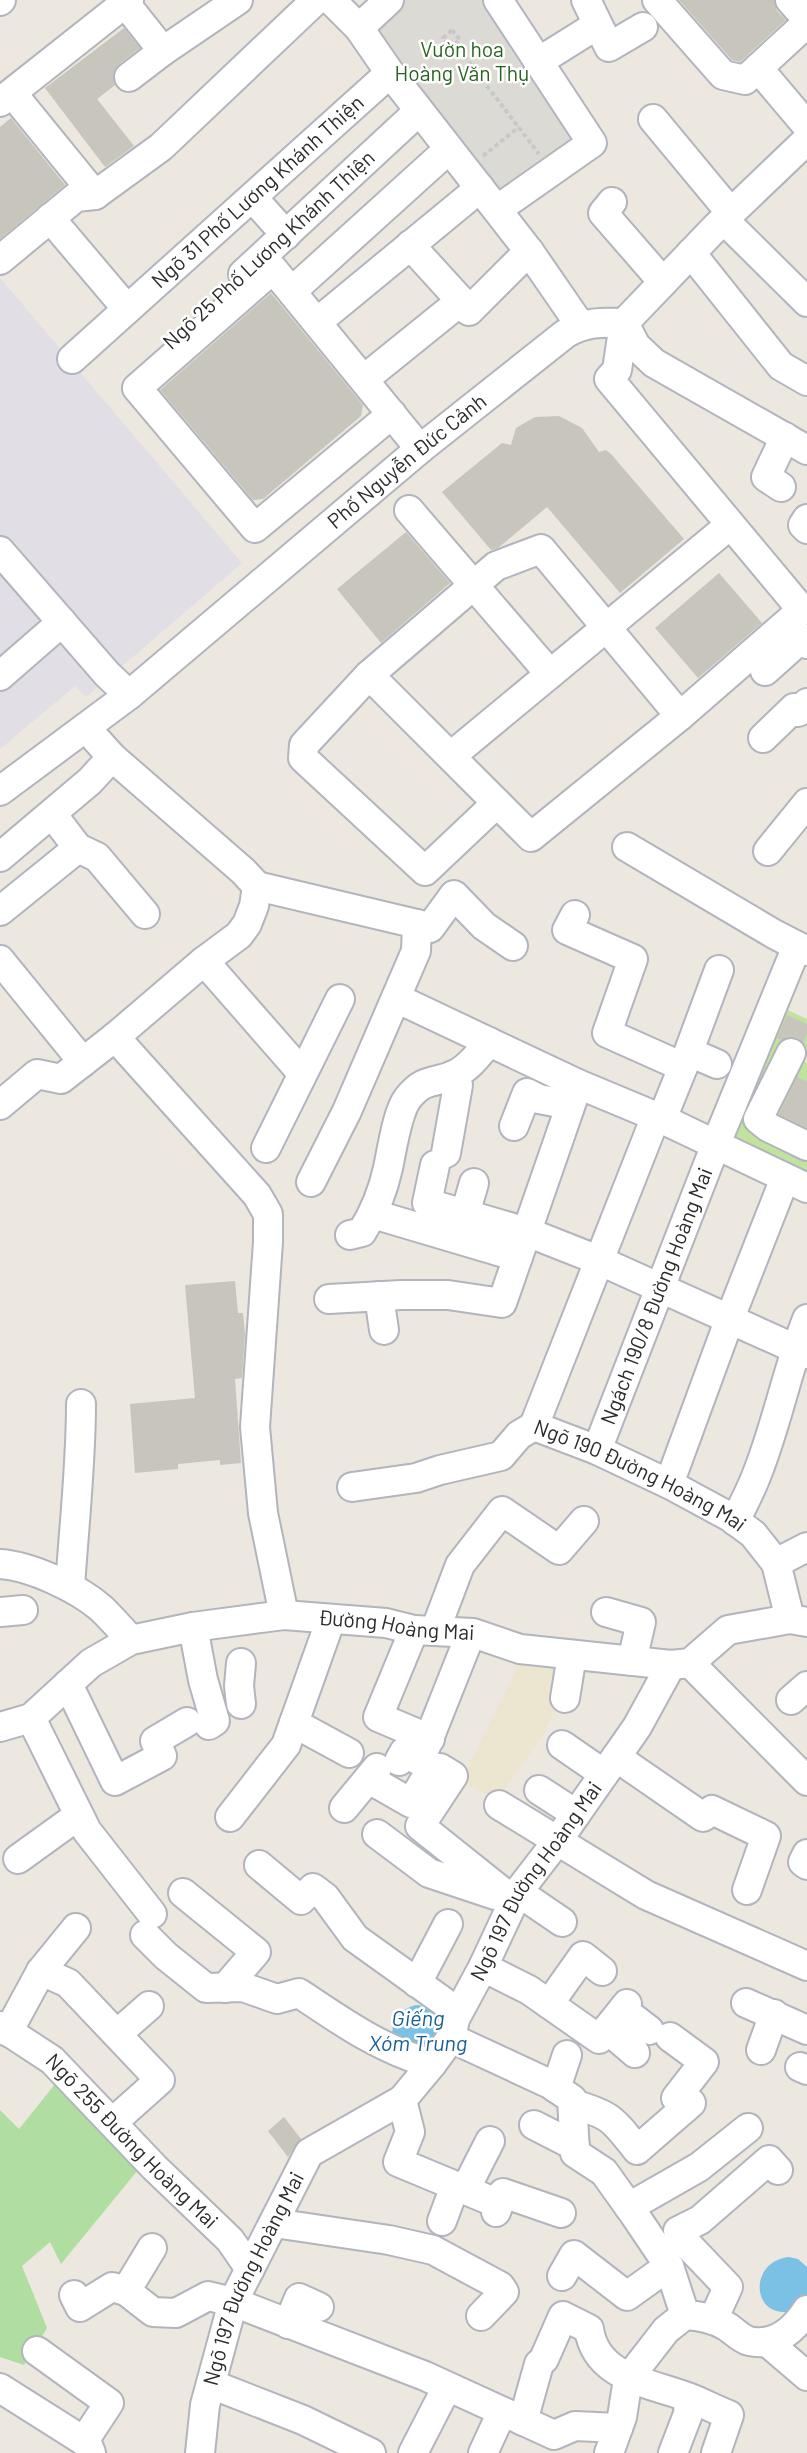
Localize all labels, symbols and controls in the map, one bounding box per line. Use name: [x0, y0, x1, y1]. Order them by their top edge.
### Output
park label: Vườn hoa Hoàng Văn Thụ: [395, 36, 529, 85]
street label: Ngõ 31 Phố Lương Khánh Thiện: [146, 89, 368, 292]
street label: Ngõ 25 Phố Lương Khánh Thiện: [157, 144, 379, 354]
street label: Phố Nguyễn Đức Cảnh: [322, 387, 491, 533]
street label: Ngách 190/8 Đường Hoàng Mai: [594, 1164, 717, 1428]
street label: Ngõ 190 Đường Hoàng Mai: [531, 1413, 752, 1536]
street label: Đường Hoàng Mai: [317, 1604, 475, 1644]
street label: Ngõ 197 Đường Hoàng Mai: [464, 1776, 606, 1985]
water label: Giếng Xóm Trung: [369, 2004, 467, 2055]
street label: Ngõ 255 Đường Hoàng Mai: [41, 2048, 224, 2233]
street label: Ngõ 197 Đường Hoàng Mai: [197, 2167, 308, 2388]

